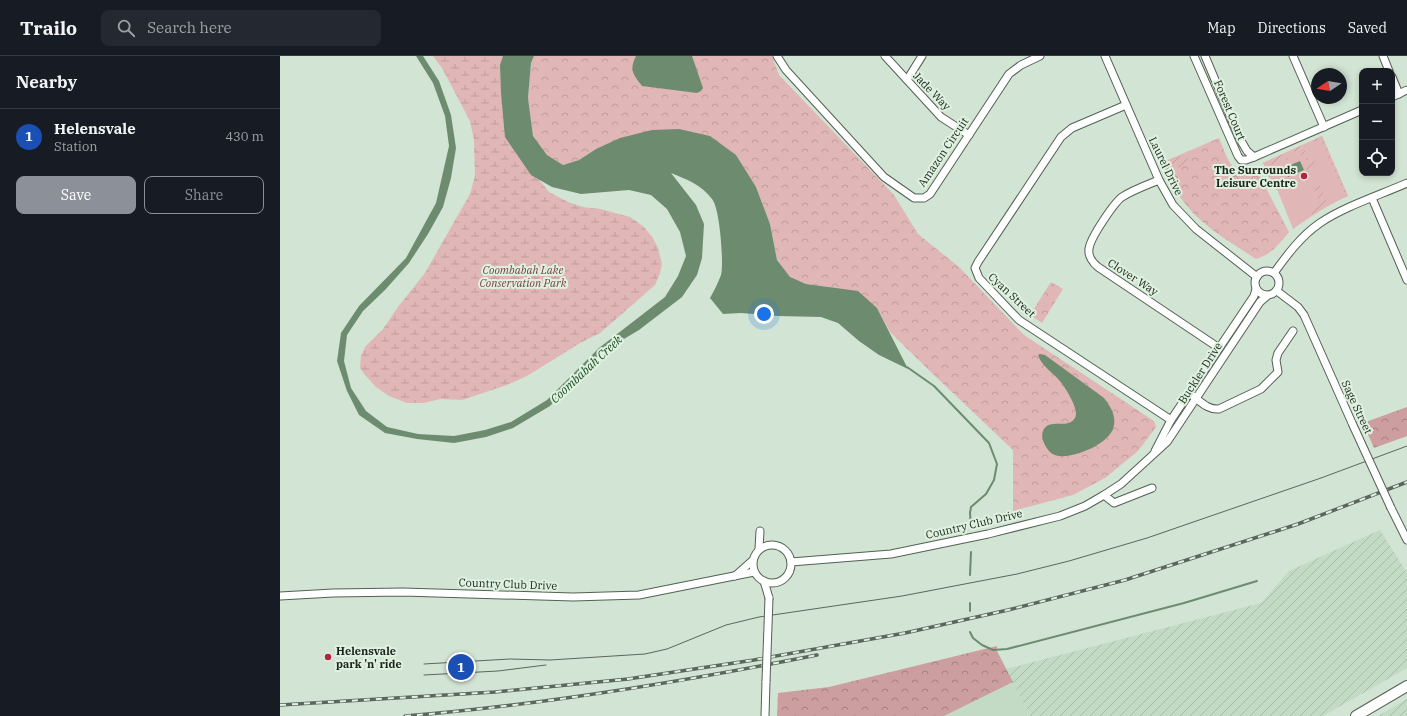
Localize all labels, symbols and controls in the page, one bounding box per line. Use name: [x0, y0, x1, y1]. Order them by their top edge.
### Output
search box: [101, 10, 381, 46]
text: Trailo: [20, 16, 77, 40]
icon: search: [115, 17, 137, 39]
text: Search here: [147, 18, 232, 37]
text: Map: [1207, 19, 1236, 37]
text: Directions: [1258, 19, 1326, 37]
text: Saved: [1348, 19, 1387, 37]
north arrow: [1311, 68, 1347, 104]
map controls: [1359, 68, 1395, 176]
button: +: [1359, 68, 1395, 104]
street label: Jade Way: [910, 69, 954, 113]
text: Nearby: [16, 71, 77, 93]
street label: Forest Court: [1211, 78, 1249, 142]
button: −: [1359, 104, 1395, 140]
street label: Amazon Circuit: [915, 115, 971, 189]
text: Helensvale: [54, 119, 136, 138]
text: 1: [25, 128, 33, 145]
text: 430 m: [225, 128, 264, 145]
street label: Laurel Drive: [1146, 134, 1186, 198]
text: Station: [54, 138, 98, 155]
button: locate: [1359, 140, 1395, 176]
place label: The Surrounds Leisure Centre: [1214, 163, 1296, 190]
marker: The Surrounds Leisure Centre: [1299, 171, 1309, 181]
button: Save: [16, 176, 136, 214]
button: Share: [144, 176, 264, 214]
street label: Clover Way: [1105, 256, 1161, 299]
park label: Coombabah Lake Conservation Park: [479, 263, 567, 290]
street label: Cyan Street: [986, 270, 1039, 320]
your location: [754, 304, 774, 324]
water label: Coombabah Creek: [547, 331, 626, 406]
street label: Buckler Drive: [1175, 340, 1225, 406]
street label: Sage Street: [1338, 378, 1376, 436]
street label: Country Club Drive: [924, 506, 1024, 542]
street label: Country Club Drive: [458, 575, 558, 593]
place label: Helensvale park 'n' ride: [336, 644, 402, 671]
marker: Helensvale park 'n' ride: [323, 652, 333, 662]
pin: 1: [448, 652, 474, 682]

